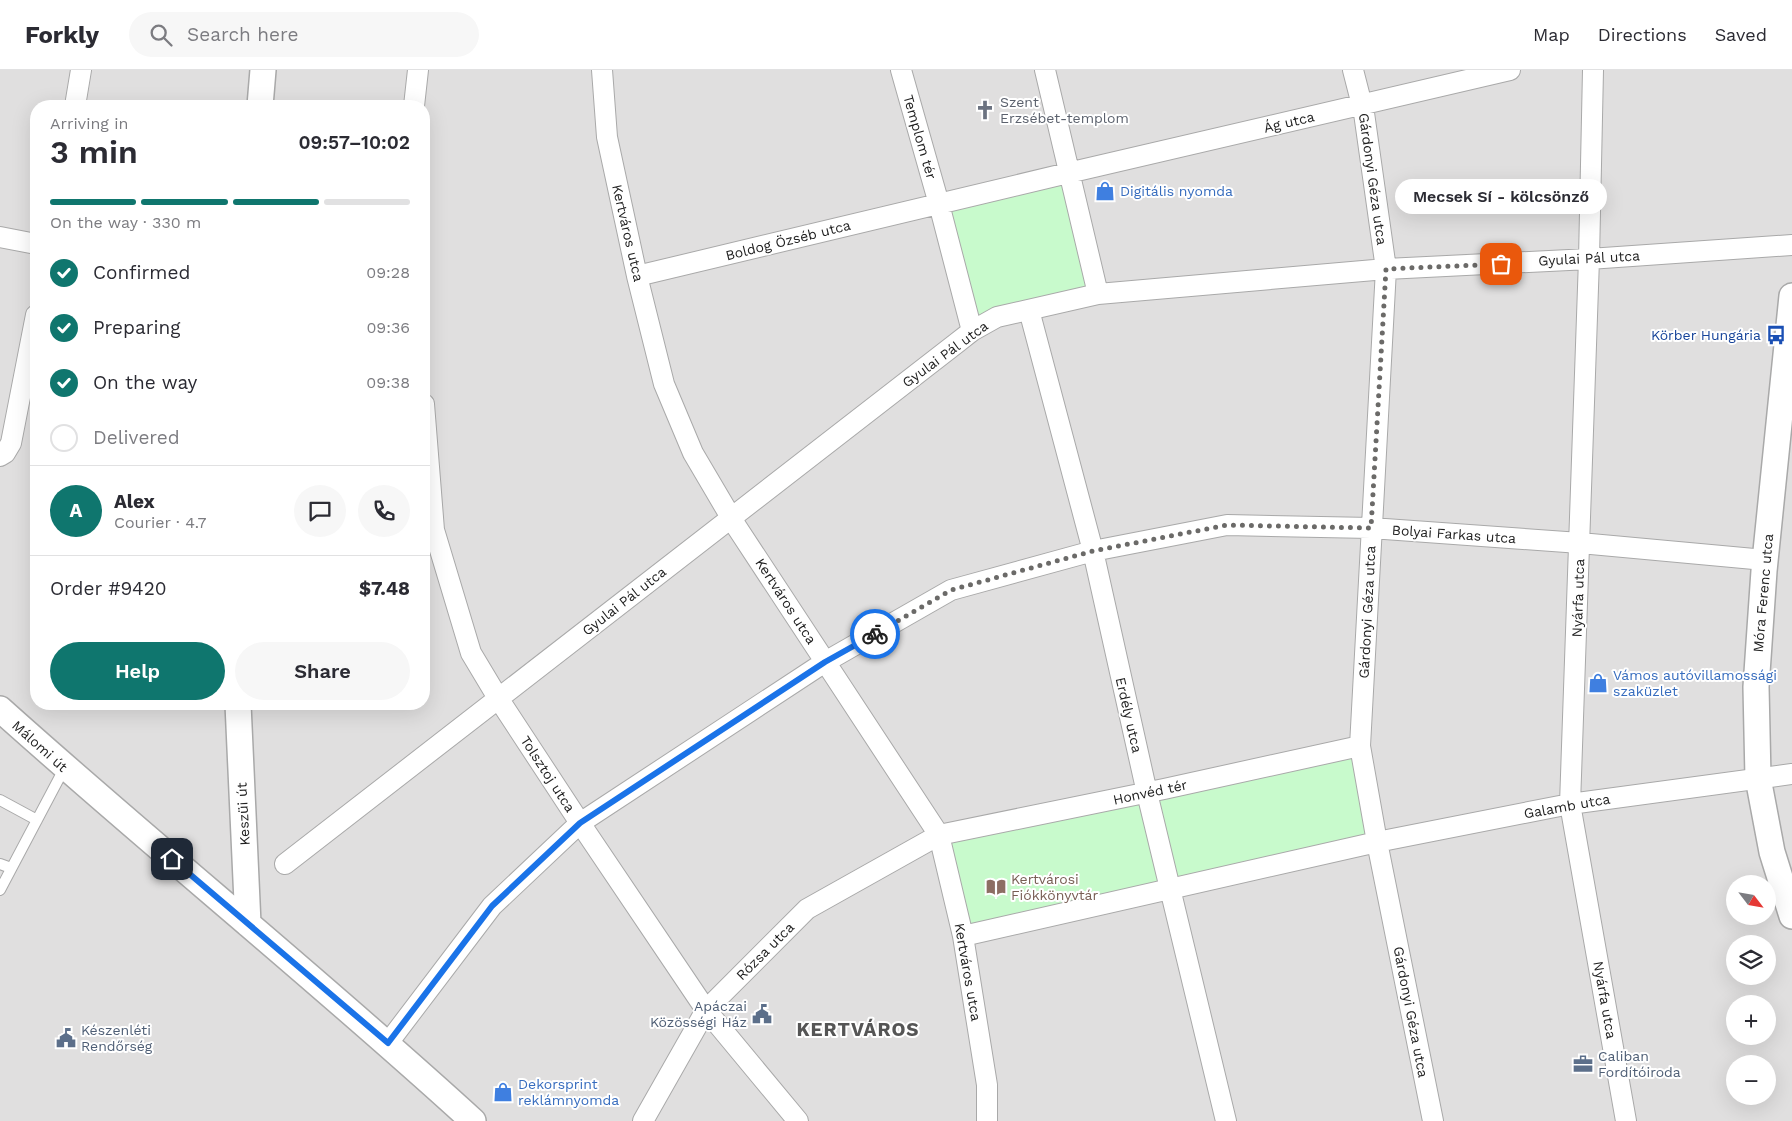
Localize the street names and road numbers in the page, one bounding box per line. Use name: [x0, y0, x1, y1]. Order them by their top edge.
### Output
street label: Templom tér: [900, 93, 940, 181]
street label: Ág utca: [1262, 108, 1316, 136]
street label: Gárdonyi Géza utca: [1356, 112, 1390, 246]
street label: Kertváros utca: [609, 183, 647, 283]
street label: Boldog Özséb utca: [724, 217, 852, 263]
street label: Gyulai Pál utca: [1538, 247, 1640, 269]
street label: Gyulai Pál utca: [899, 318, 991, 390]
street label: Bolyai Farkas utca: [1391, 522, 1517, 546]
street label: Móra Ferenc utca: [1750, 533, 1776, 653]
street label: Gárdonyi Géza utca: [1356, 545, 1378, 679]
street label: Kertváros utca: [752, 555, 820, 647]
street label: Nyárfa utca: [1569, 558, 1587, 638]
street label: Gyulai Pál utca: [579, 563, 669, 639]
street label: Erdély utca: [1113, 676, 1145, 754]
street label: Málomi út: [9, 717, 71, 775]
street label: Tolsztoj utca: [517, 733, 579, 815]
street label: Honvéd tér: [1111, 776, 1189, 808]
street label: Keszüi út: [233, 782, 253, 846]
street label: Galamb utca: [1523, 791, 1612, 821]
street label: Rózsa utca: [733, 919, 797, 983]
street label: Kertváros utca: [952, 922, 985, 1022]
street label: Gárdonyi Géza utca: [1390, 945, 1432, 1079]
street label: Nyárfa utca: [1590, 960, 1620, 1040]

